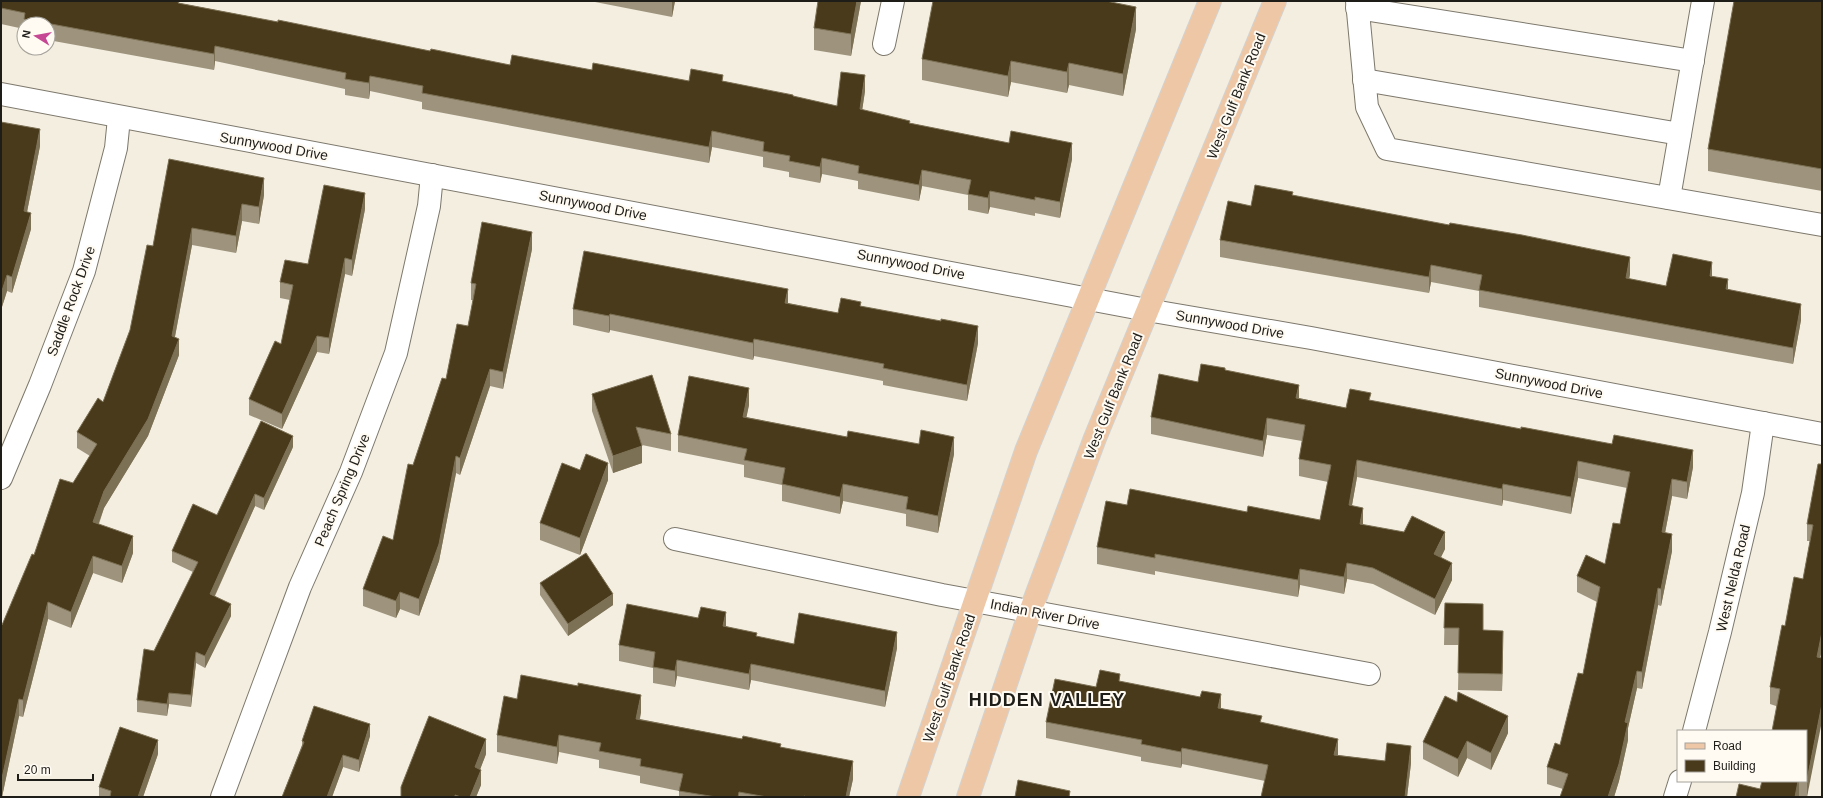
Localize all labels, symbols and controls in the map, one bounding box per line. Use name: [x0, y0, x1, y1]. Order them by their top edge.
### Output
north arrow: [16, 16, 56, 56]
text: N: [20, 29, 33, 39]
street label: West Gulf Bank Road: [1203, 31, 1269, 161]
street label: Sunnywood Drive: [219, 129, 330, 163]
street label: Sunnywood Drive: [538, 187, 649, 223]
street label: Saddle Rock Drive: [44, 244, 98, 358]
street label: Sunnywood Drive: [856, 246, 967, 282]
street label: Sunnywood Drive: [1175, 307, 1286, 341]
street label: West Gulf Bank Road: [1080, 331, 1146, 461]
street label: Sunnywood Drive: [1494, 365, 1605, 401]
street label: Peach Spring Drive: [311, 431, 373, 549]
street label: West Nelda Road: [1713, 523, 1753, 633]
street label: Indian River Drive: [989, 596, 1101, 633]
street label: West Gulf Bank Road: [920, 612, 978, 744]
district label: HIDDEN VALLEY: [969, 690, 1125, 710]
legend: [1677, 730, 1807, 782]
text: Road: [1713, 739, 1742, 753]
scale bar: [18, 756, 93, 782]
text: Building: [1713, 759, 1756, 773]
text: 20 m: [24, 763, 51, 777]

